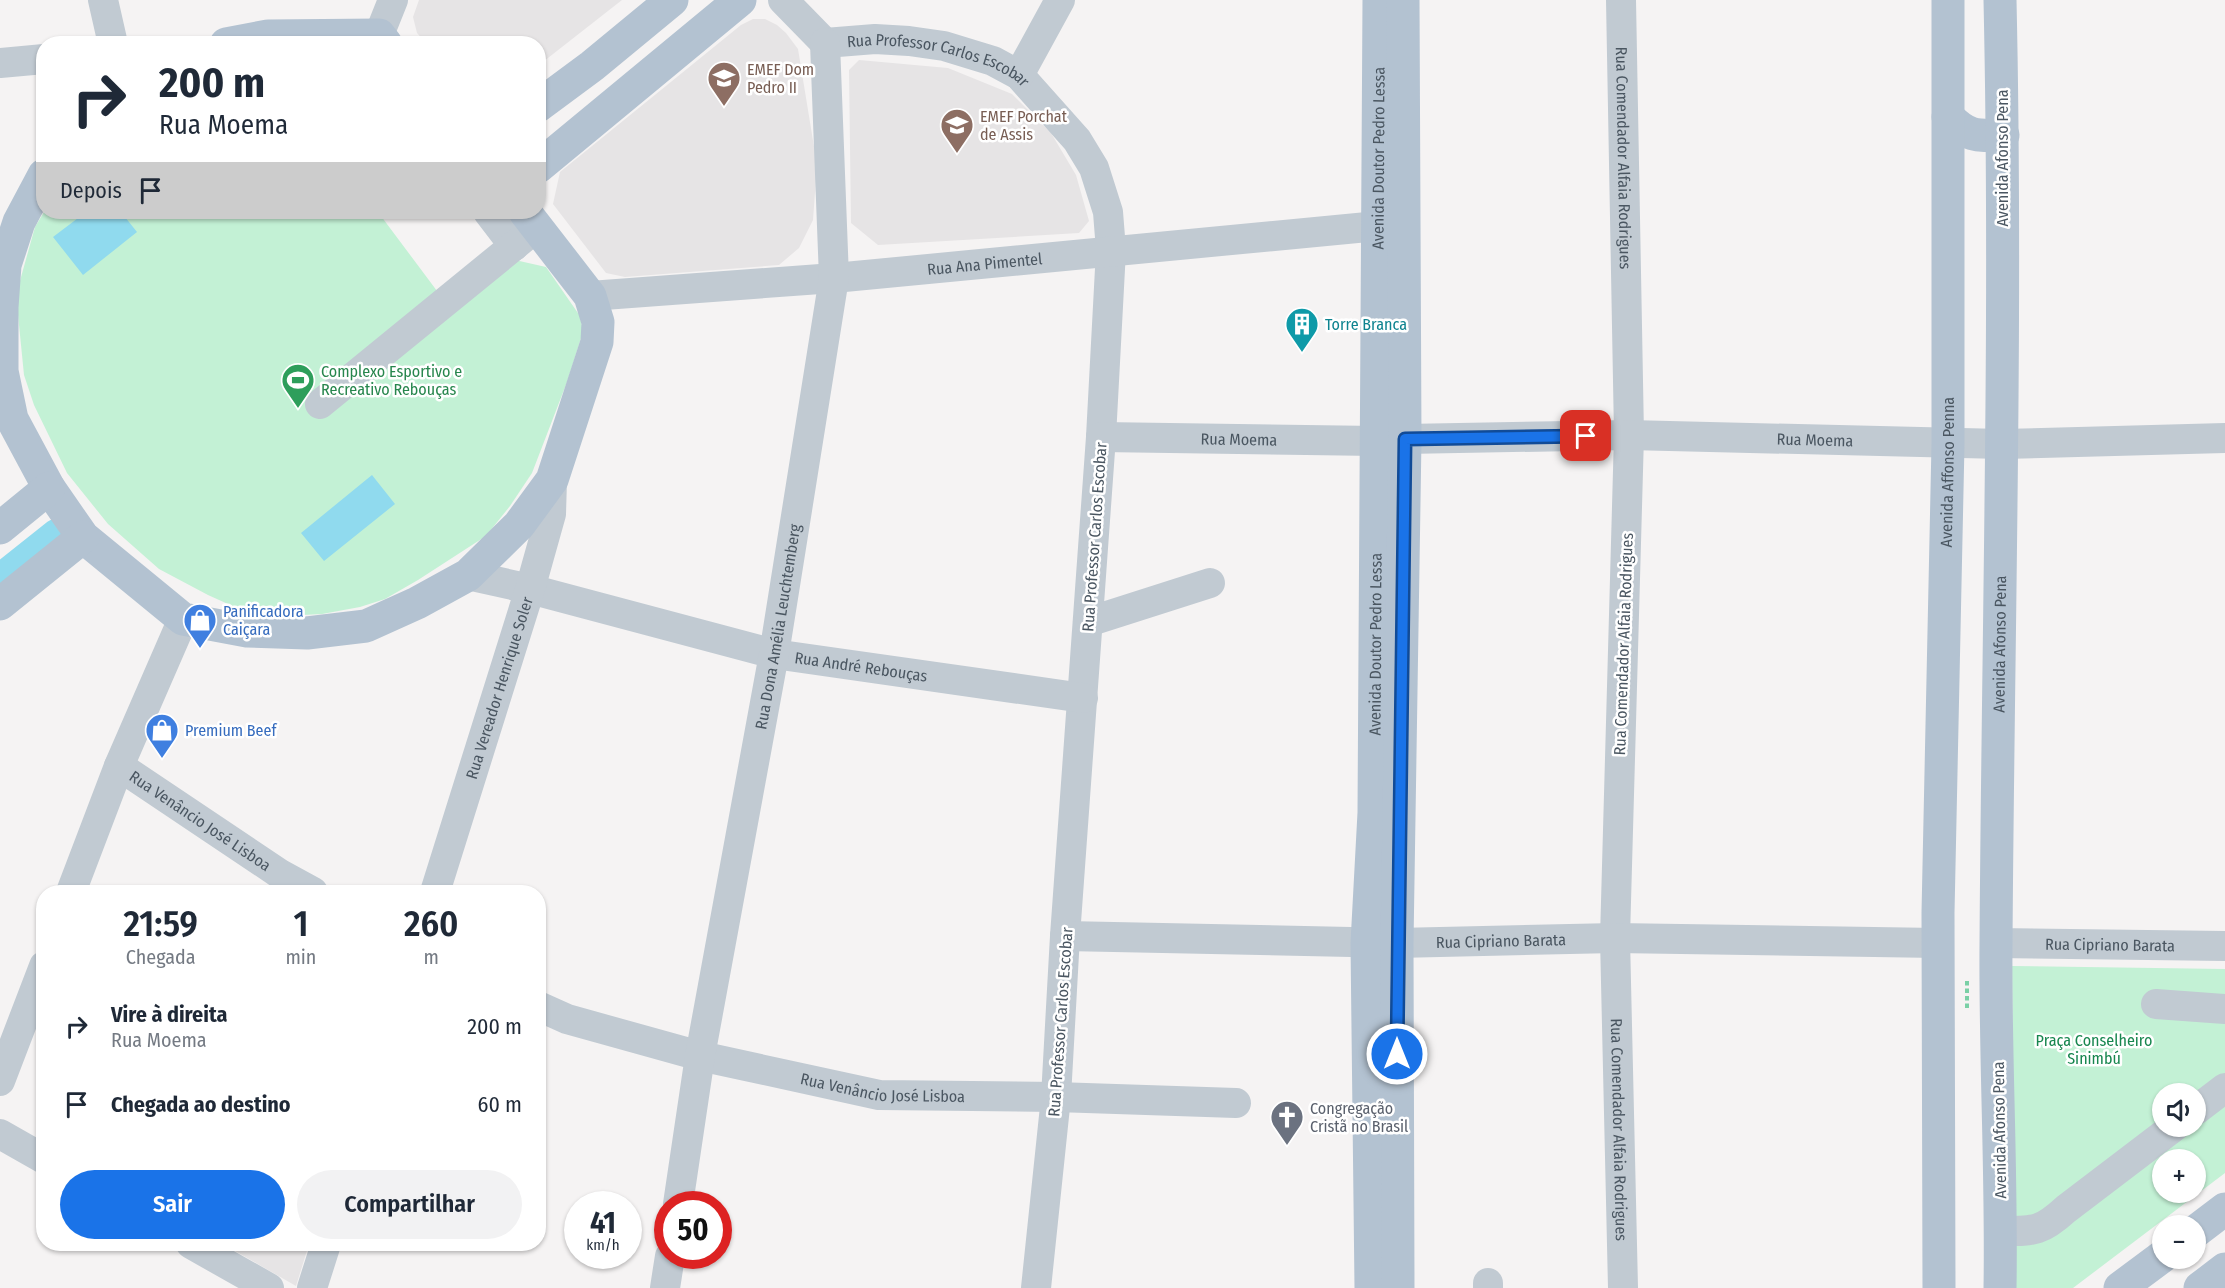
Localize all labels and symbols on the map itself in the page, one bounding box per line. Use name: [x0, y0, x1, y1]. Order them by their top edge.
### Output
street label: Rua Professor Carlos Escobar: [846, 30, 1034, 91]
street label: Rua Comendador Alfaia Rodrigues: [1612, 46, 1635, 270]
school or university icon: EMEF Dom Pedro II: [706, 60, 742, 107]
place label: EMEF Dom Pedro II: [747, 60, 814, 97]
street label: Avenida Doutor Pedro Lessa: [1368, 67, 1389, 250]
street label: Avenida Afonso Pena: [1993, 89, 2012, 227]
school or university icon: EMEF Porchat de Assis: [939, 107, 975, 154]
place label: EMEF Porchat de Assis: [980, 107, 1068, 144]
street label: Rua Ana Pimentel: [926, 249, 1043, 279]
building icon: Torre Branca: [1284, 306, 1320, 353]
place label: Torre Branca: [1325, 315, 1407, 334]
sports icon: Complexo Esportivo e Recreativo Rebouças: [280, 362, 316, 409]
place label: Complexo Esportivo e Recreativo Rebouças: [321, 362, 462, 399]
street label: Avenida Affonso Penna: [1937, 397, 1958, 548]
pin: [1560, 410, 1611, 461]
street label: Rua Moema: [1201, 429, 1278, 450]
street label: Rua Moema: [1776, 430, 1854, 450]
street label: Rua Professor Carlos Escobar: [1078, 441, 1111, 632]
street label: Rua Dona Amélia Leuchtemberg: [751, 522, 805, 731]
street label: Rua Comendador Alfaia Rodrigues: [1610, 532, 1637, 756]
street label: Avenida Doutor Pedro Lessa: [1365, 553, 1386, 736]
street label: Avenida Afonso Pena: [1989, 575, 2010, 713]
street label: Rua Vereador Henrique Soler: [462, 594, 537, 781]
shop icon: Panificadora Caiçara: [182, 602, 218, 649]
place label: Panificadora Caiçara: [223, 602, 304, 639]
street label: Rua André Rebouças: [793, 648, 929, 686]
shop icon: Premium Beef: [144, 712, 180, 759]
place label: Premium Beef: [185, 721, 277, 740]
street label: Rua Venâncio José Lisboa: [126, 767, 275, 875]
street label: Rua Professor Carlos Escobar: [1044, 926, 1077, 1117]
street label: Rua Cipriano Barata: [1436, 930, 1566, 952]
street label: Rua Cipriano Barata: [2045, 935, 2175, 955]
street label: Rua Comendador Alfaia Rodrigues: [1607, 1018, 1631, 1241]
position arrow: [1365, 1022, 1429, 1086]
park label: Praça Conselheiro Sinimbú: [2036, 1031, 2152, 1068]
street label: Avenida Afonso Pena: [1989, 1061, 2010, 1199]
street label: Rua Venâncio José Lisboa: [799, 1069, 965, 1106]
church icon: Congregação Cristã no Brasil: [1269, 1099, 1305, 1146]
place label: Congregação Cristã no Brasil: [1310, 1099, 1408, 1136]
speed limit sign: 50: [654, 1191, 732, 1269]

